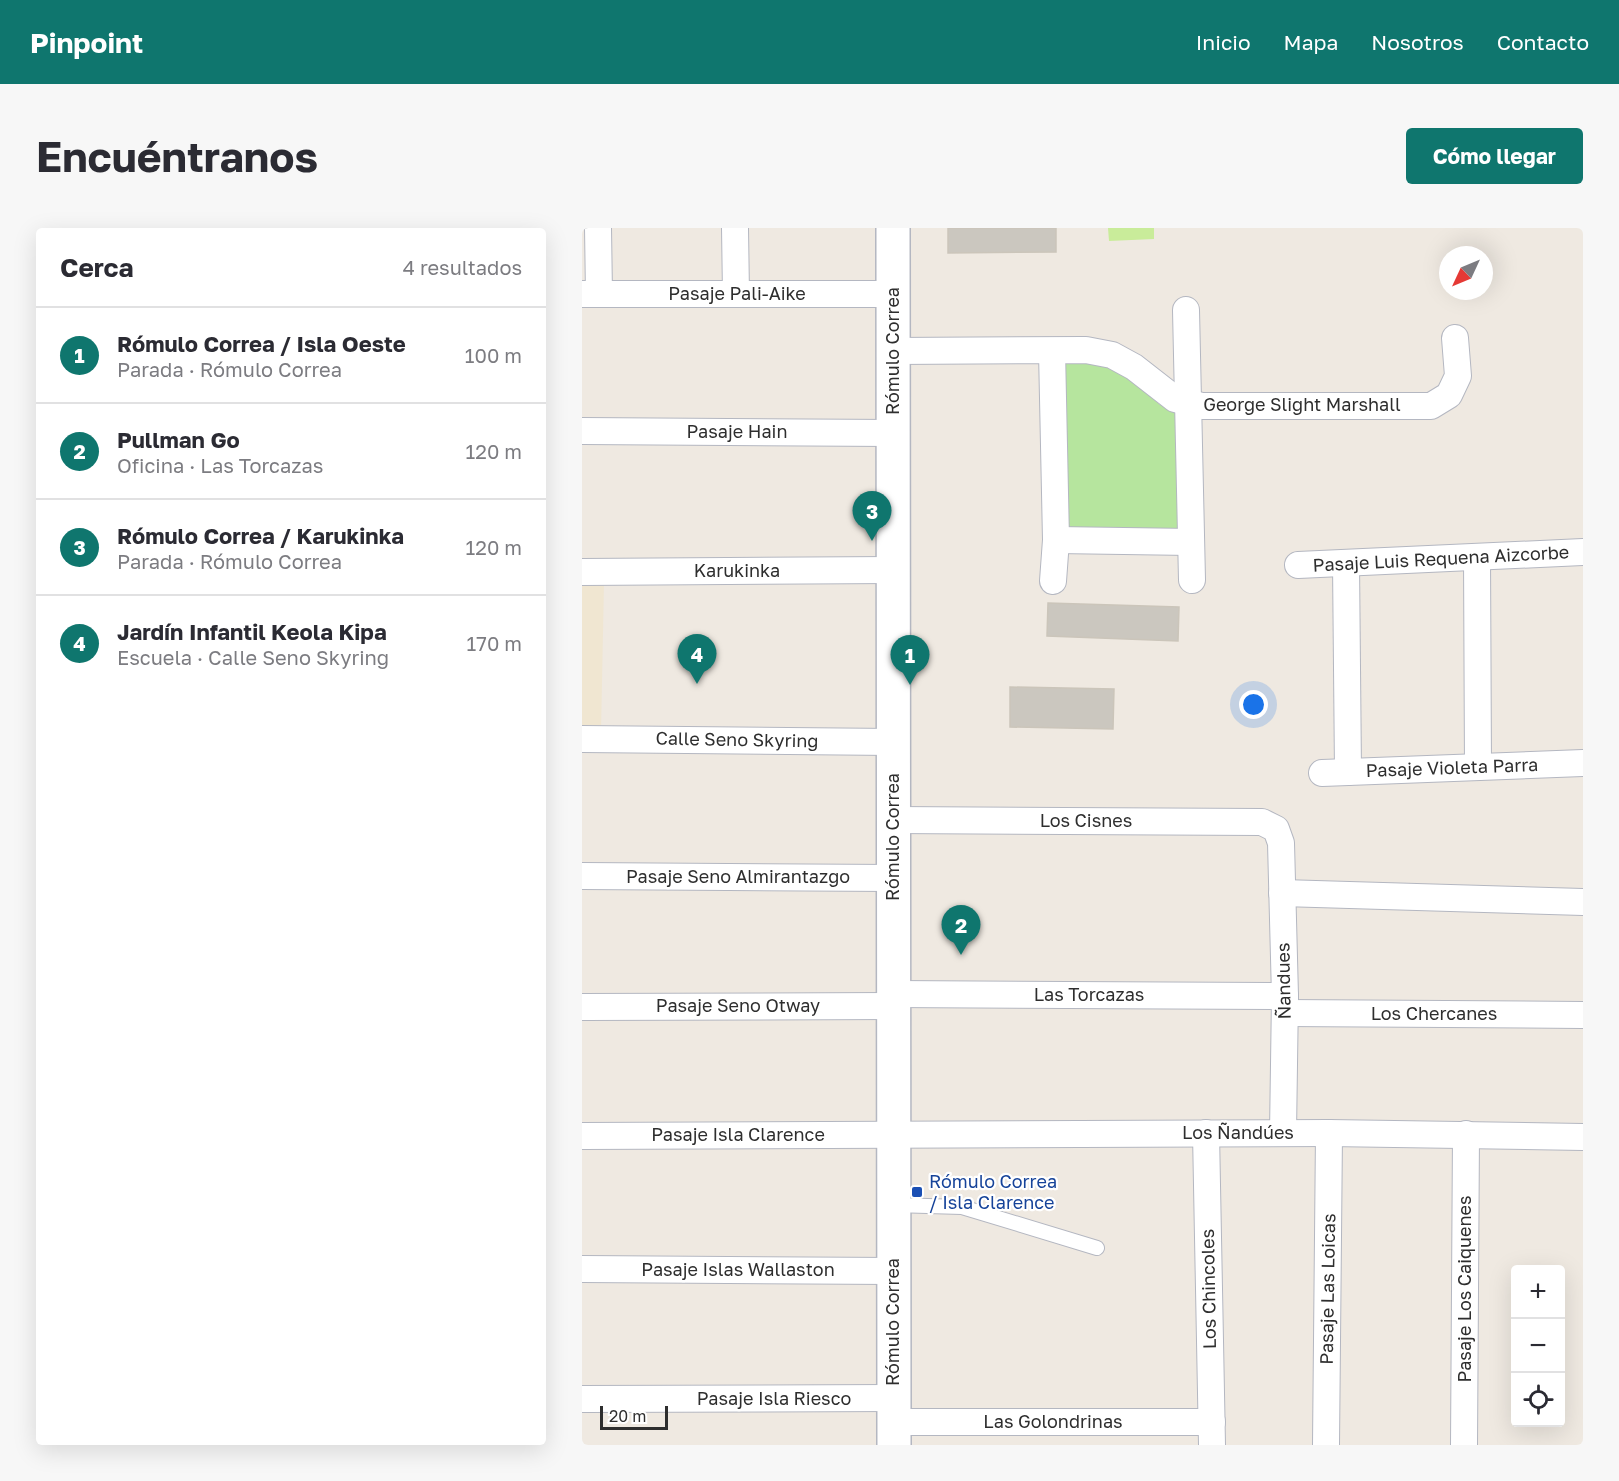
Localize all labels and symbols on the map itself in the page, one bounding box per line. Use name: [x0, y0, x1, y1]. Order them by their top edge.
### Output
north arrow: [1439, 246, 1493, 300]
street label: Pasaje Pali-Aike: [668, 282, 806, 304]
street label: Rómulo Correa: [881, 287, 903, 415]
street label: George Slight Marshall: [1203, 393, 1401, 415]
street label: Pasaje Hain: [687, 420, 788, 442]
pin: 3: [852, 492, 892, 541]
street label: Pasaje Luis Requena Aizcorbe: [1312, 540, 1570, 576]
street label: Karukinka: [694, 559, 780, 581]
pin: 4: [678, 634, 716, 684]
pin: 1: [890, 636, 930, 685]
your location: [1239, 690, 1268, 719]
street label: Calle Seno Skyring: [655, 727, 819, 751]
street label: Pasaje Violeta Parra: [1365, 753, 1539, 781]
street label: Rómulo Correa: [881, 773, 903, 901]
street label: Los Cisnes: [1040, 809, 1132, 831]
street label: Pasaje Seno Almirantazgo: [626, 865, 850, 887]
pin: 2: [942, 906, 980, 955]
street label: Ñandues: [1271, 942, 1295, 1020]
street label: Las Torcazas: [1034, 983, 1144, 1005]
street label: Pasaje Seno Otway: [656, 994, 820, 1016]
street label: Los Chercanes: [1371, 1002, 1497, 1024]
street label: Los Ñandúes: [1182, 1121, 1294, 1143]
street label: Pasaje Isla Clarence: [651, 1123, 825, 1145]
place label: Rómulo Correa / Isla Clarence: [929, 1170, 1057, 1213]
marker: Rómulo Correa / Isla Clarence: [910, 1185, 924, 1199]
street label: Pasaje Los Caiquenes: [1453, 1196, 1475, 1382]
street label: Pasaje Las Loicas: [1315, 1213, 1339, 1365]
street label: Los Chincoles: [1196, 1229, 1220, 1349]
street label: Pasaje Islas Wallaston: [641, 1258, 835, 1280]
street label: Rómulo Correa: [881, 1258, 903, 1386]
street label: Pasaje Isla Riesco: [697, 1387, 851, 1409]
scale bar: [600, 1403, 668, 1430]
street label: Las Golondrinas: [983, 1410, 1123, 1432]

